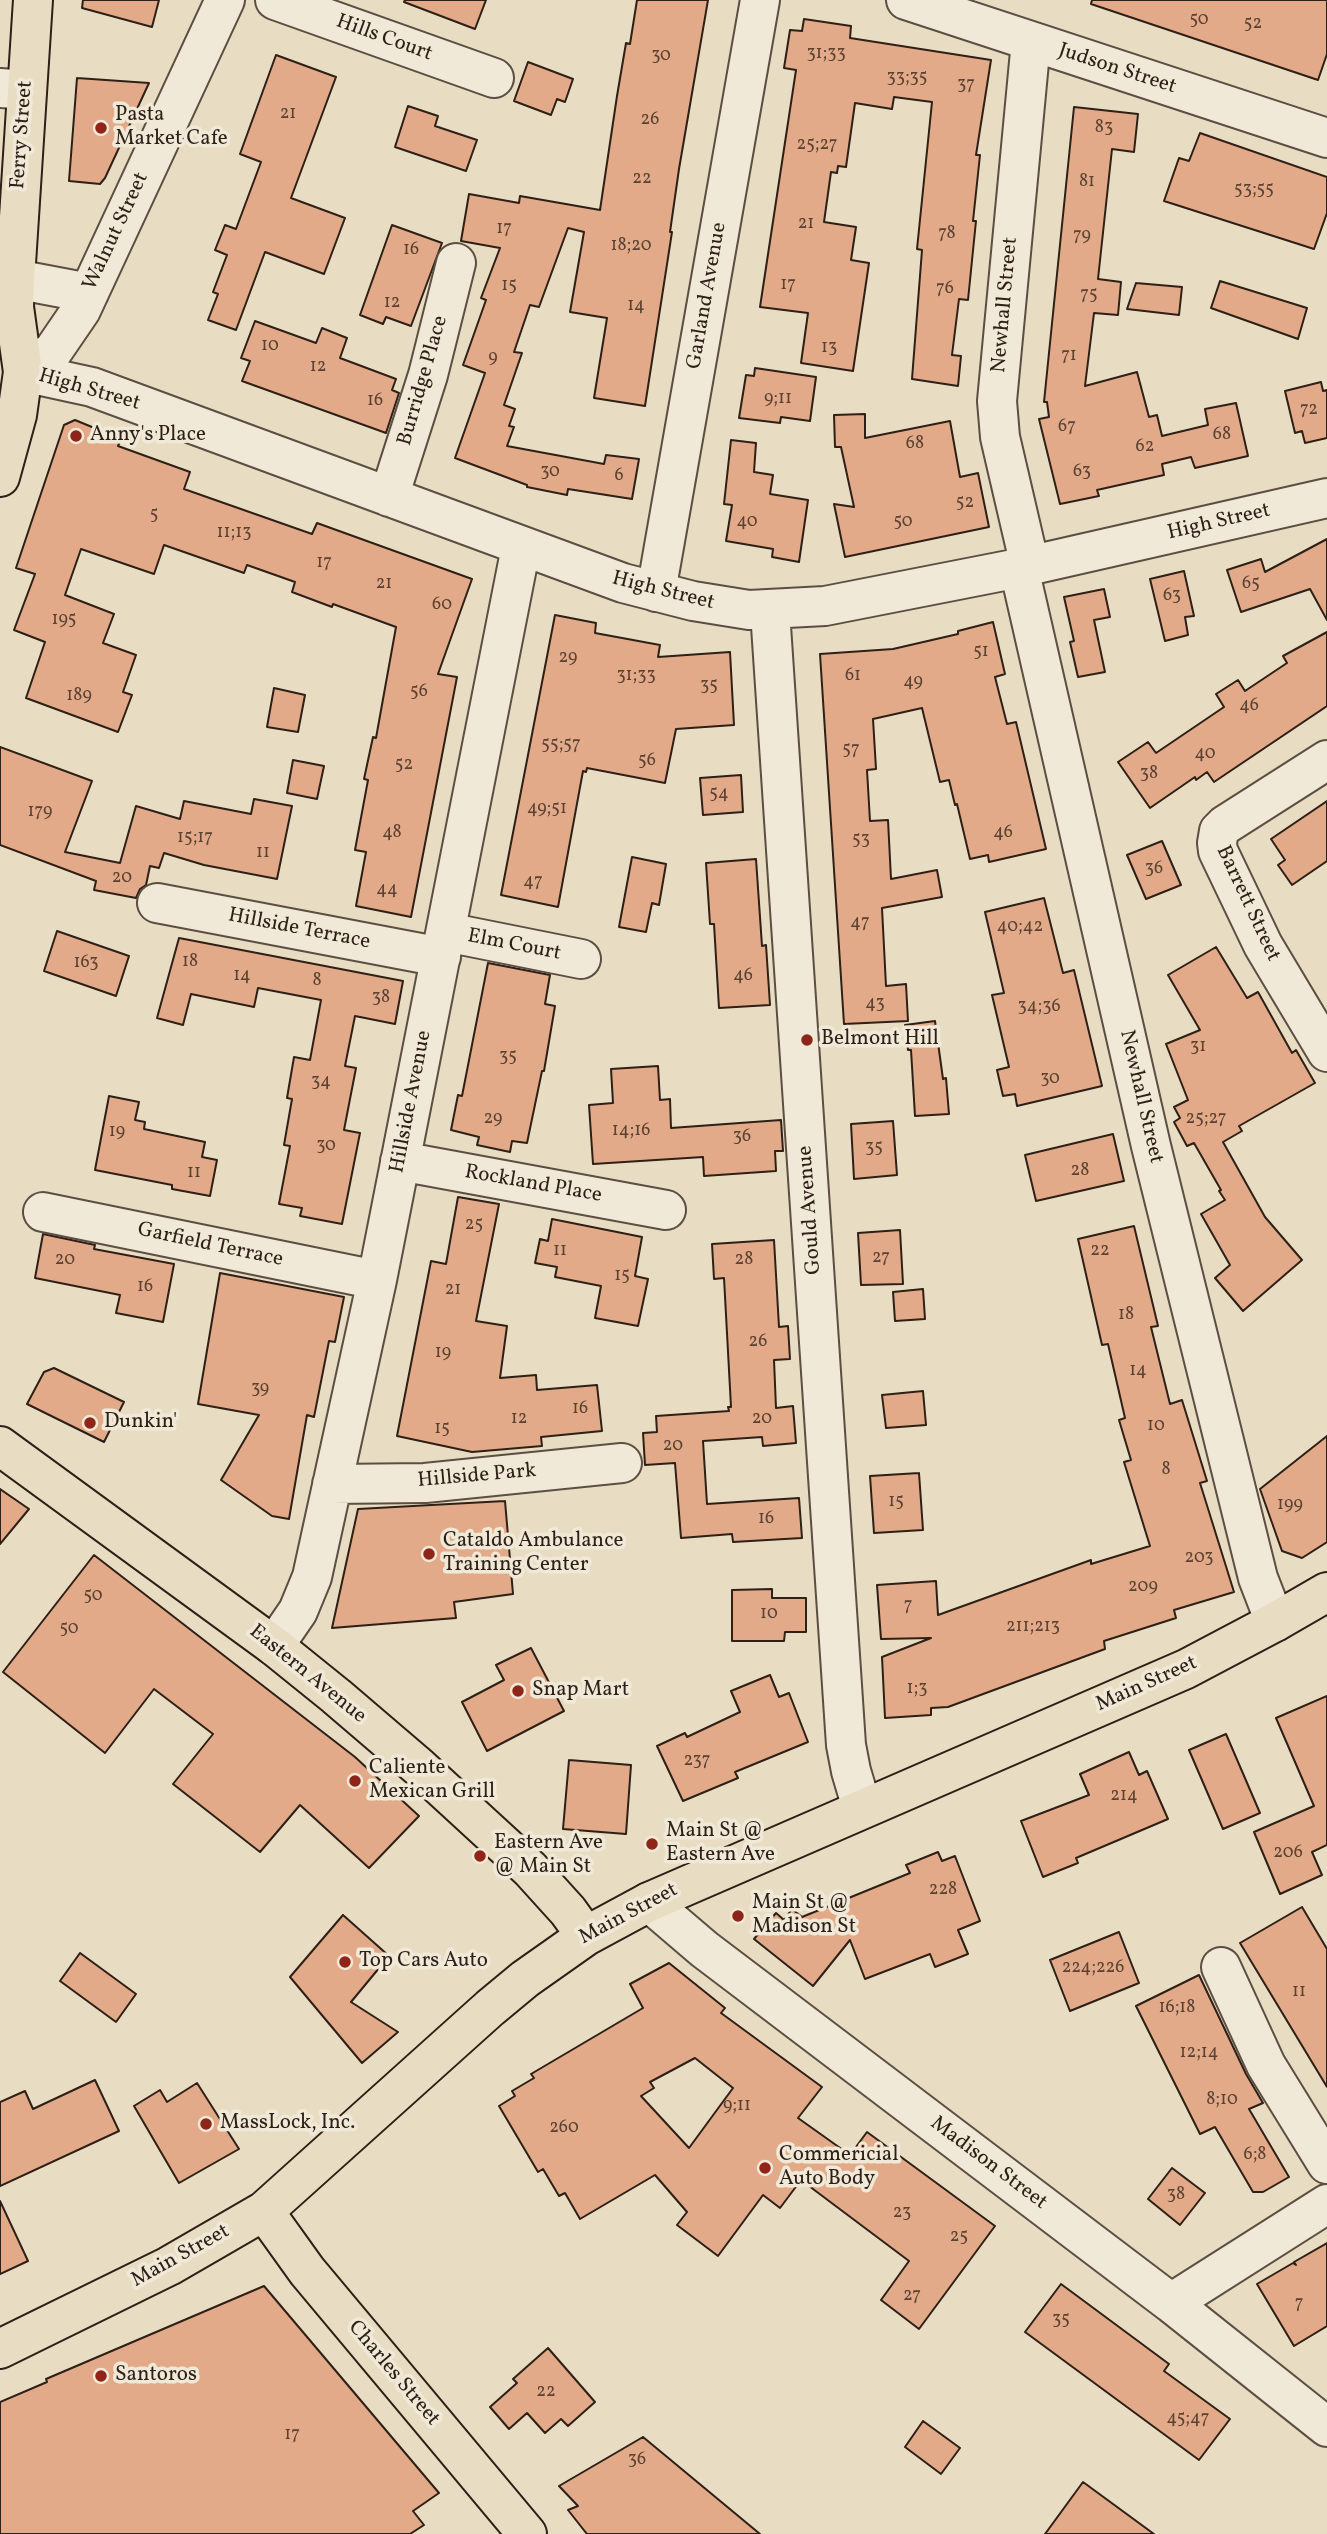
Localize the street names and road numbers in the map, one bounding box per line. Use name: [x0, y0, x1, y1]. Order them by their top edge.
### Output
street label: Hills Court: [332, 10, 436, 68]
street label: Judson Street: [1055, 39, 1179, 101]
street label: Ferry Street: [7, 80, 39, 190]
street label: Walnut Street: [79, 169, 155, 295]
street label: Garland Avenue: [683, 221, 733, 371]
street label: Newhall Street: [988, 236, 1024, 374]
street label: Burridge Place: [393, 313, 455, 449]
street label: High Street: [35, 364, 143, 418]
street label: High Street: [1165, 499, 1273, 547]
street label: High Street: [609, 567, 717, 617]
street label: Barrett Street: [1209, 842, 1285, 966]
street label: Hillside Terrace: [226, 904, 372, 956]
street label: Elm Court: [465, 925, 563, 967]
street label: Newhall Street: [1112, 1028, 1168, 1166]
street label: Hillside Avenue: [386, 1029, 438, 1175]
street label: Gould Avenue: [794, 1145, 828, 1275]
street label: Rockland Place: [462, 1161, 604, 1209]
street label: Garfield Terrace: [135, 1218, 285, 1274]
street label: Hillside Park: [417, 1459, 537, 1495]
street label: Eastern Avenue: [243, 1620, 371, 1730]
street label: Main Street: [1092, 1652, 1202, 1718]
street label: Main Street: [575, 1878, 683, 1952]
street label: Madison Street: [924, 2112, 1052, 2216]
street label: Main Street: [128, 2220, 234, 2294]
street label: Charles Street: [342, 2316, 444, 2432]

